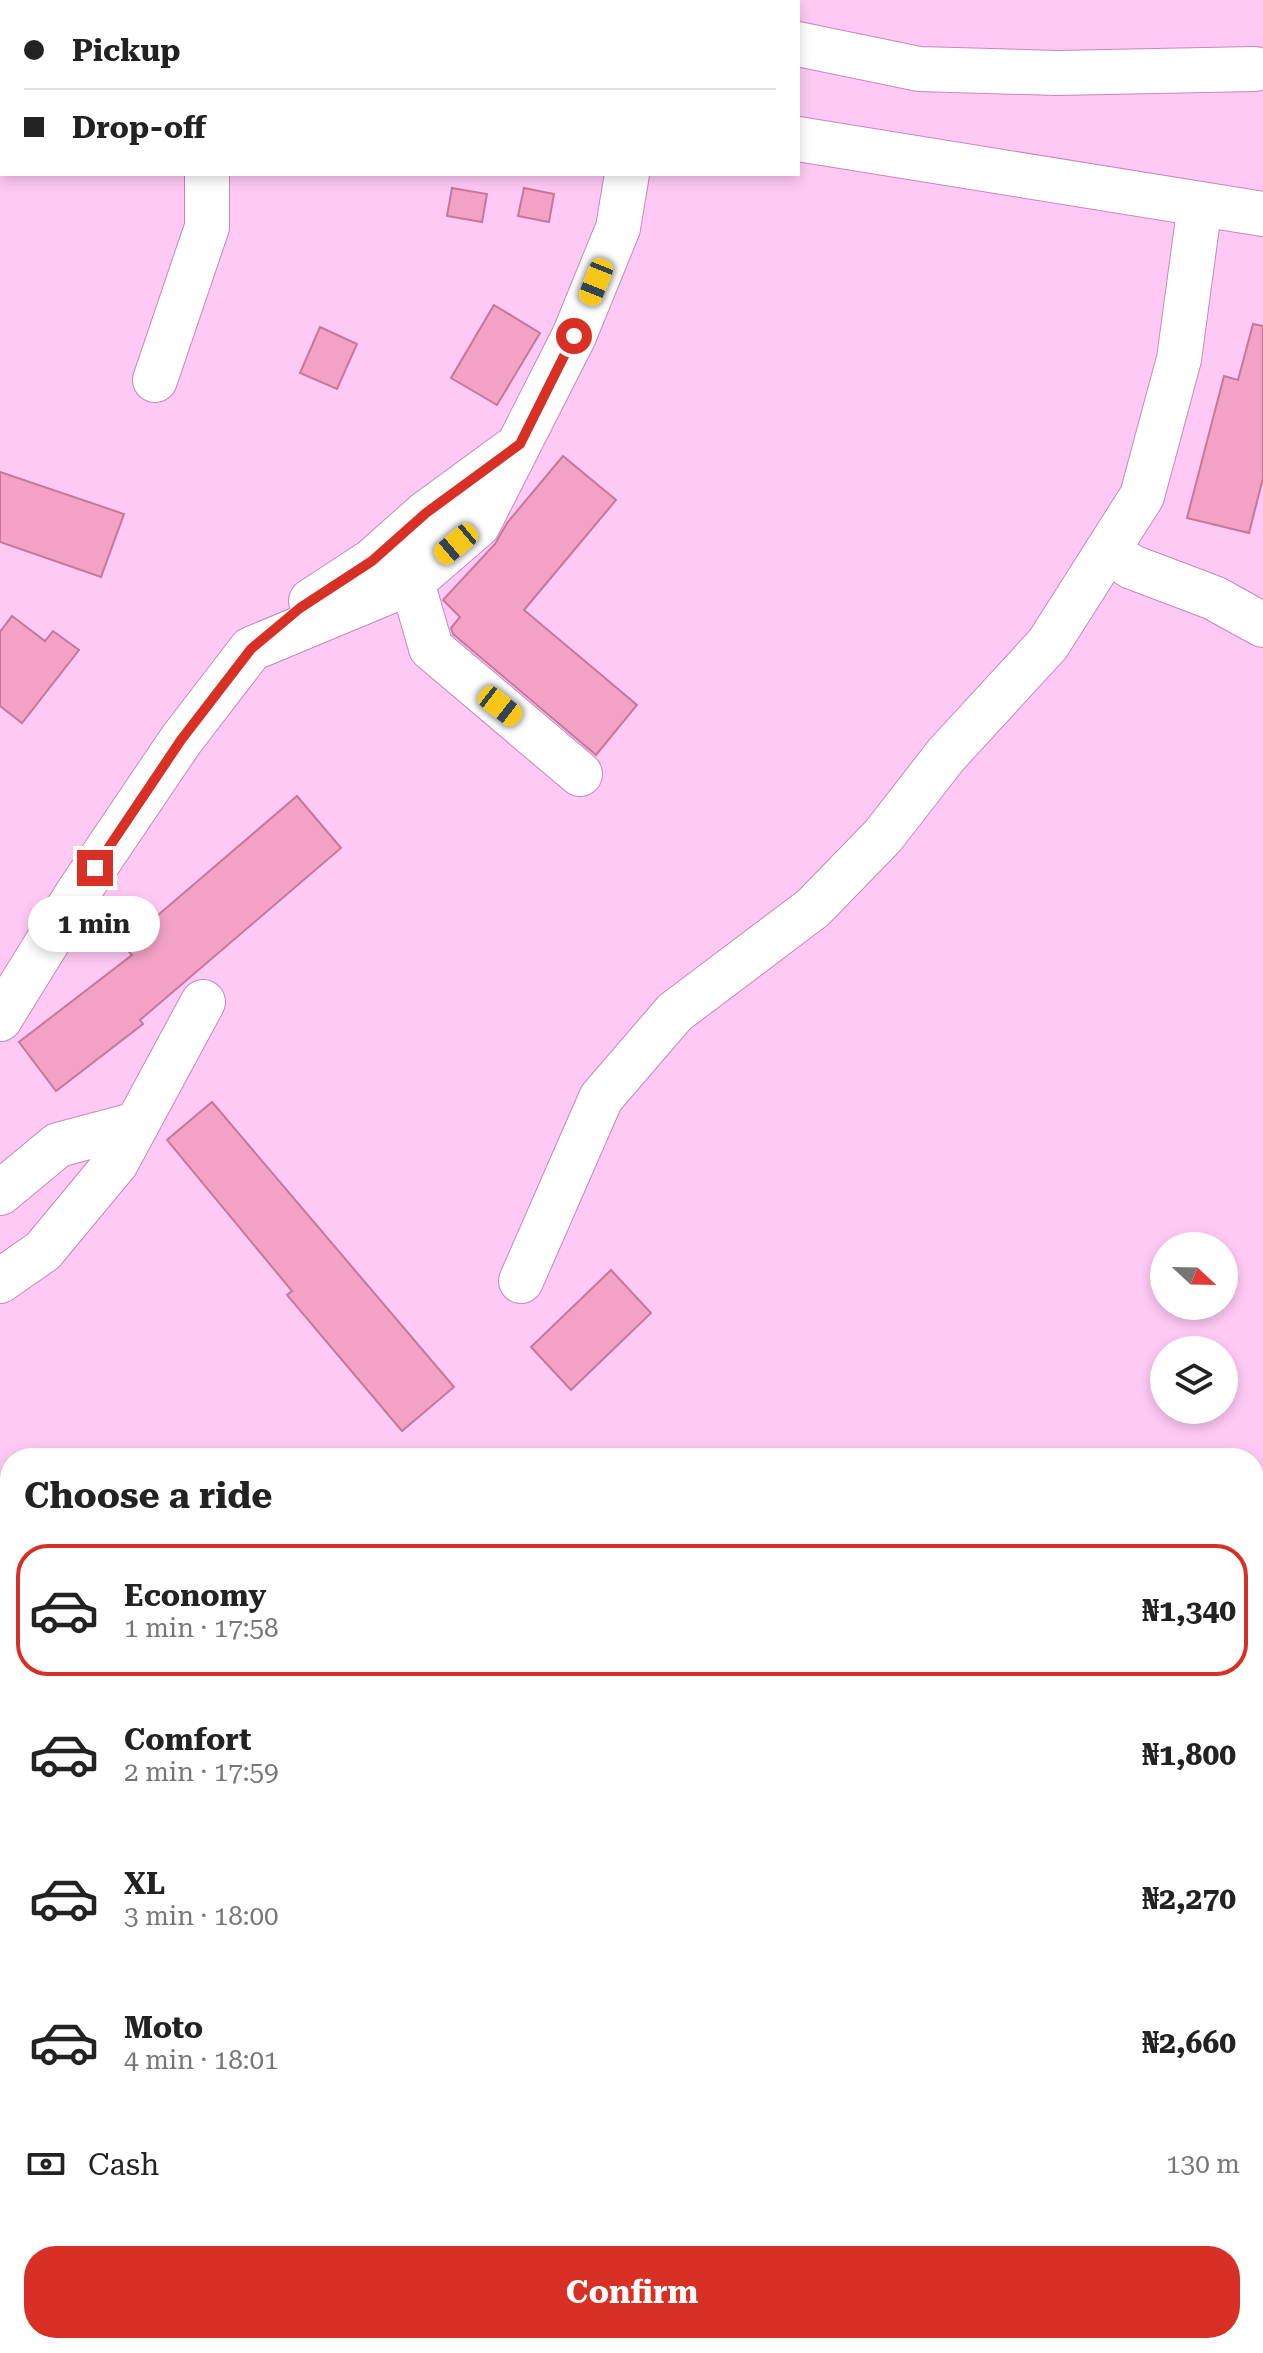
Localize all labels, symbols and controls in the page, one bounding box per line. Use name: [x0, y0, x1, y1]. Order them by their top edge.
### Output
text: Pickup: [72, 33, 180, 68]
text: Drop-off: [72, 110, 206, 145]
car: [576, 255, 616, 309]
route start: [556, 318, 592, 354]
car: [430, 519, 482, 569]
car: [474, 682, 526, 730]
route end: [77, 850, 113, 886]
callout: 1 min: [29, 896, 161, 952]
text: 1 min: [58, 909, 130, 939]
north arrow: [1150, 1232, 1238, 1320]
map controls: [1150, 1232, 1238, 1424]
button: layers: [1150, 1336, 1238, 1424]
text: Choose a ride: [24, 1475, 272, 1517]
icon: car: [28, 1574, 100, 1646]
text: Economy: [124, 1578, 266, 1613]
text: ₦1,340: [1142, 1593, 1236, 1628]
text: 1 min · 17:58: [124, 1613, 279, 1643]
icon: car: [28, 1718, 100, 1790]
text: Comfort: [124, 1722, 251, 1757]
text: ₦1,800: [1142, 1737, 1236, 1772]
text: 2 min · 17:59: [124, 1757, 279, 1787]
icon: car: [28, 1862, 100, 1934]
text: XL: [124, 1866, 165, 1901]
text: ₦2,270: [1142, 1881, 1236, 1916]
text: 3 min · 18:00: [124, 1901, 279, 1931]
icon: car: [28, 2006, 100, 2078]
text: Moto: [124, 2010, 203, 2045]
text: ₦2,660: [1142, 2025, 1236, 2060]
text: 4 min · 18:01: [124, 2045, 279, 2075]
icon: cash: [24, 2142, 68, 2186]
text: Cash: [88, 2147, 159, 2182]
text: 130 m: [1166, 2149, 1240, 2179]
button: Confirm: [24, 2246, 1240, 2338]

